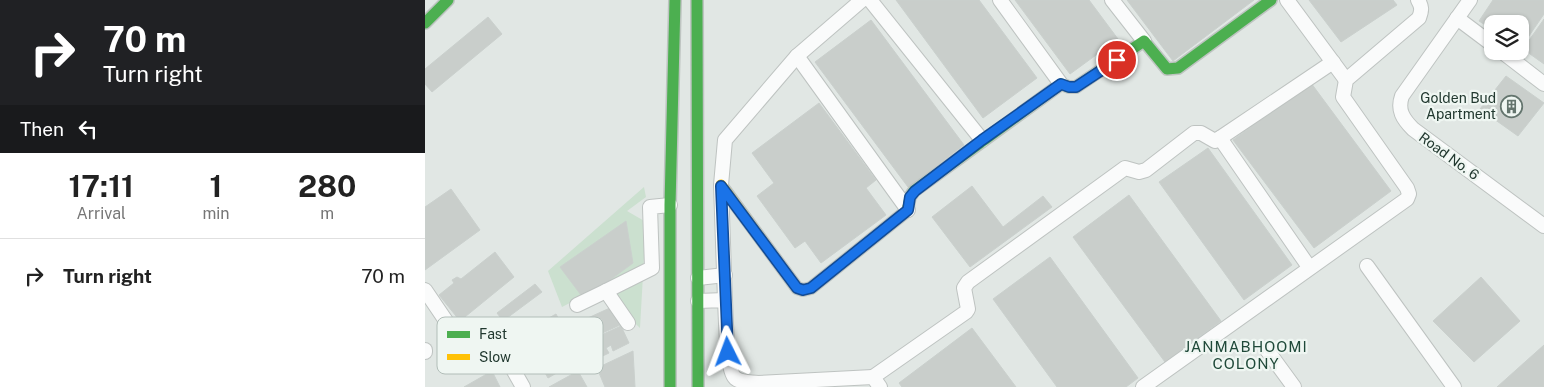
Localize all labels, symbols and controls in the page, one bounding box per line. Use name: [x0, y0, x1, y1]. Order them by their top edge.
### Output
map controls: [1484, 15, 1529, 60]
button: layers: [1484, 15, 1529, 60]
text: 70 m: [103, 19, 186, 60]
icon: right: [20, 20, 85, 85]
pin: [1096, 39, 1138, 81]
icon: arrive: [1103, 46, 1131, 74]
text: Turn right: [103, 61, 203, 87]
place label: Golden Bud Apartment: [1420, 90, 1496, 122]
building icon: Golden Bud Apartment: [1500, 94, 1524, 118]
icon: left: [74, 115, 102, 143]
text: Then: [20, 118, 64, 140]
street label: Road No. 6: [1416, 129, 1482, 183]
text: 17:11: [69, 168, 134, 204]
text: 1: [210, 168, 222, 204]
text: 280: [298, 168, 356, 204]
text: Arrival: [76, 204, 126, 223]
text: min: [202, 204, 230, 223]
text: m: [320, 204, 334, 223]
icon: right: [20, 262, 48, 290]
text: Turn right: [63, 265, 152, 287]
text: 70 m: [361, 265, 405, 287]
legend: [437, 317, 603, 374]
position arrow: [701, 325, 753, 377]
text: Fast: [479, 326, 507, 342]
district label: JANMABHOOMI COLONY: [1184, 338, 1308, 372]
text: Slow: [479, 349, 511, 365]

